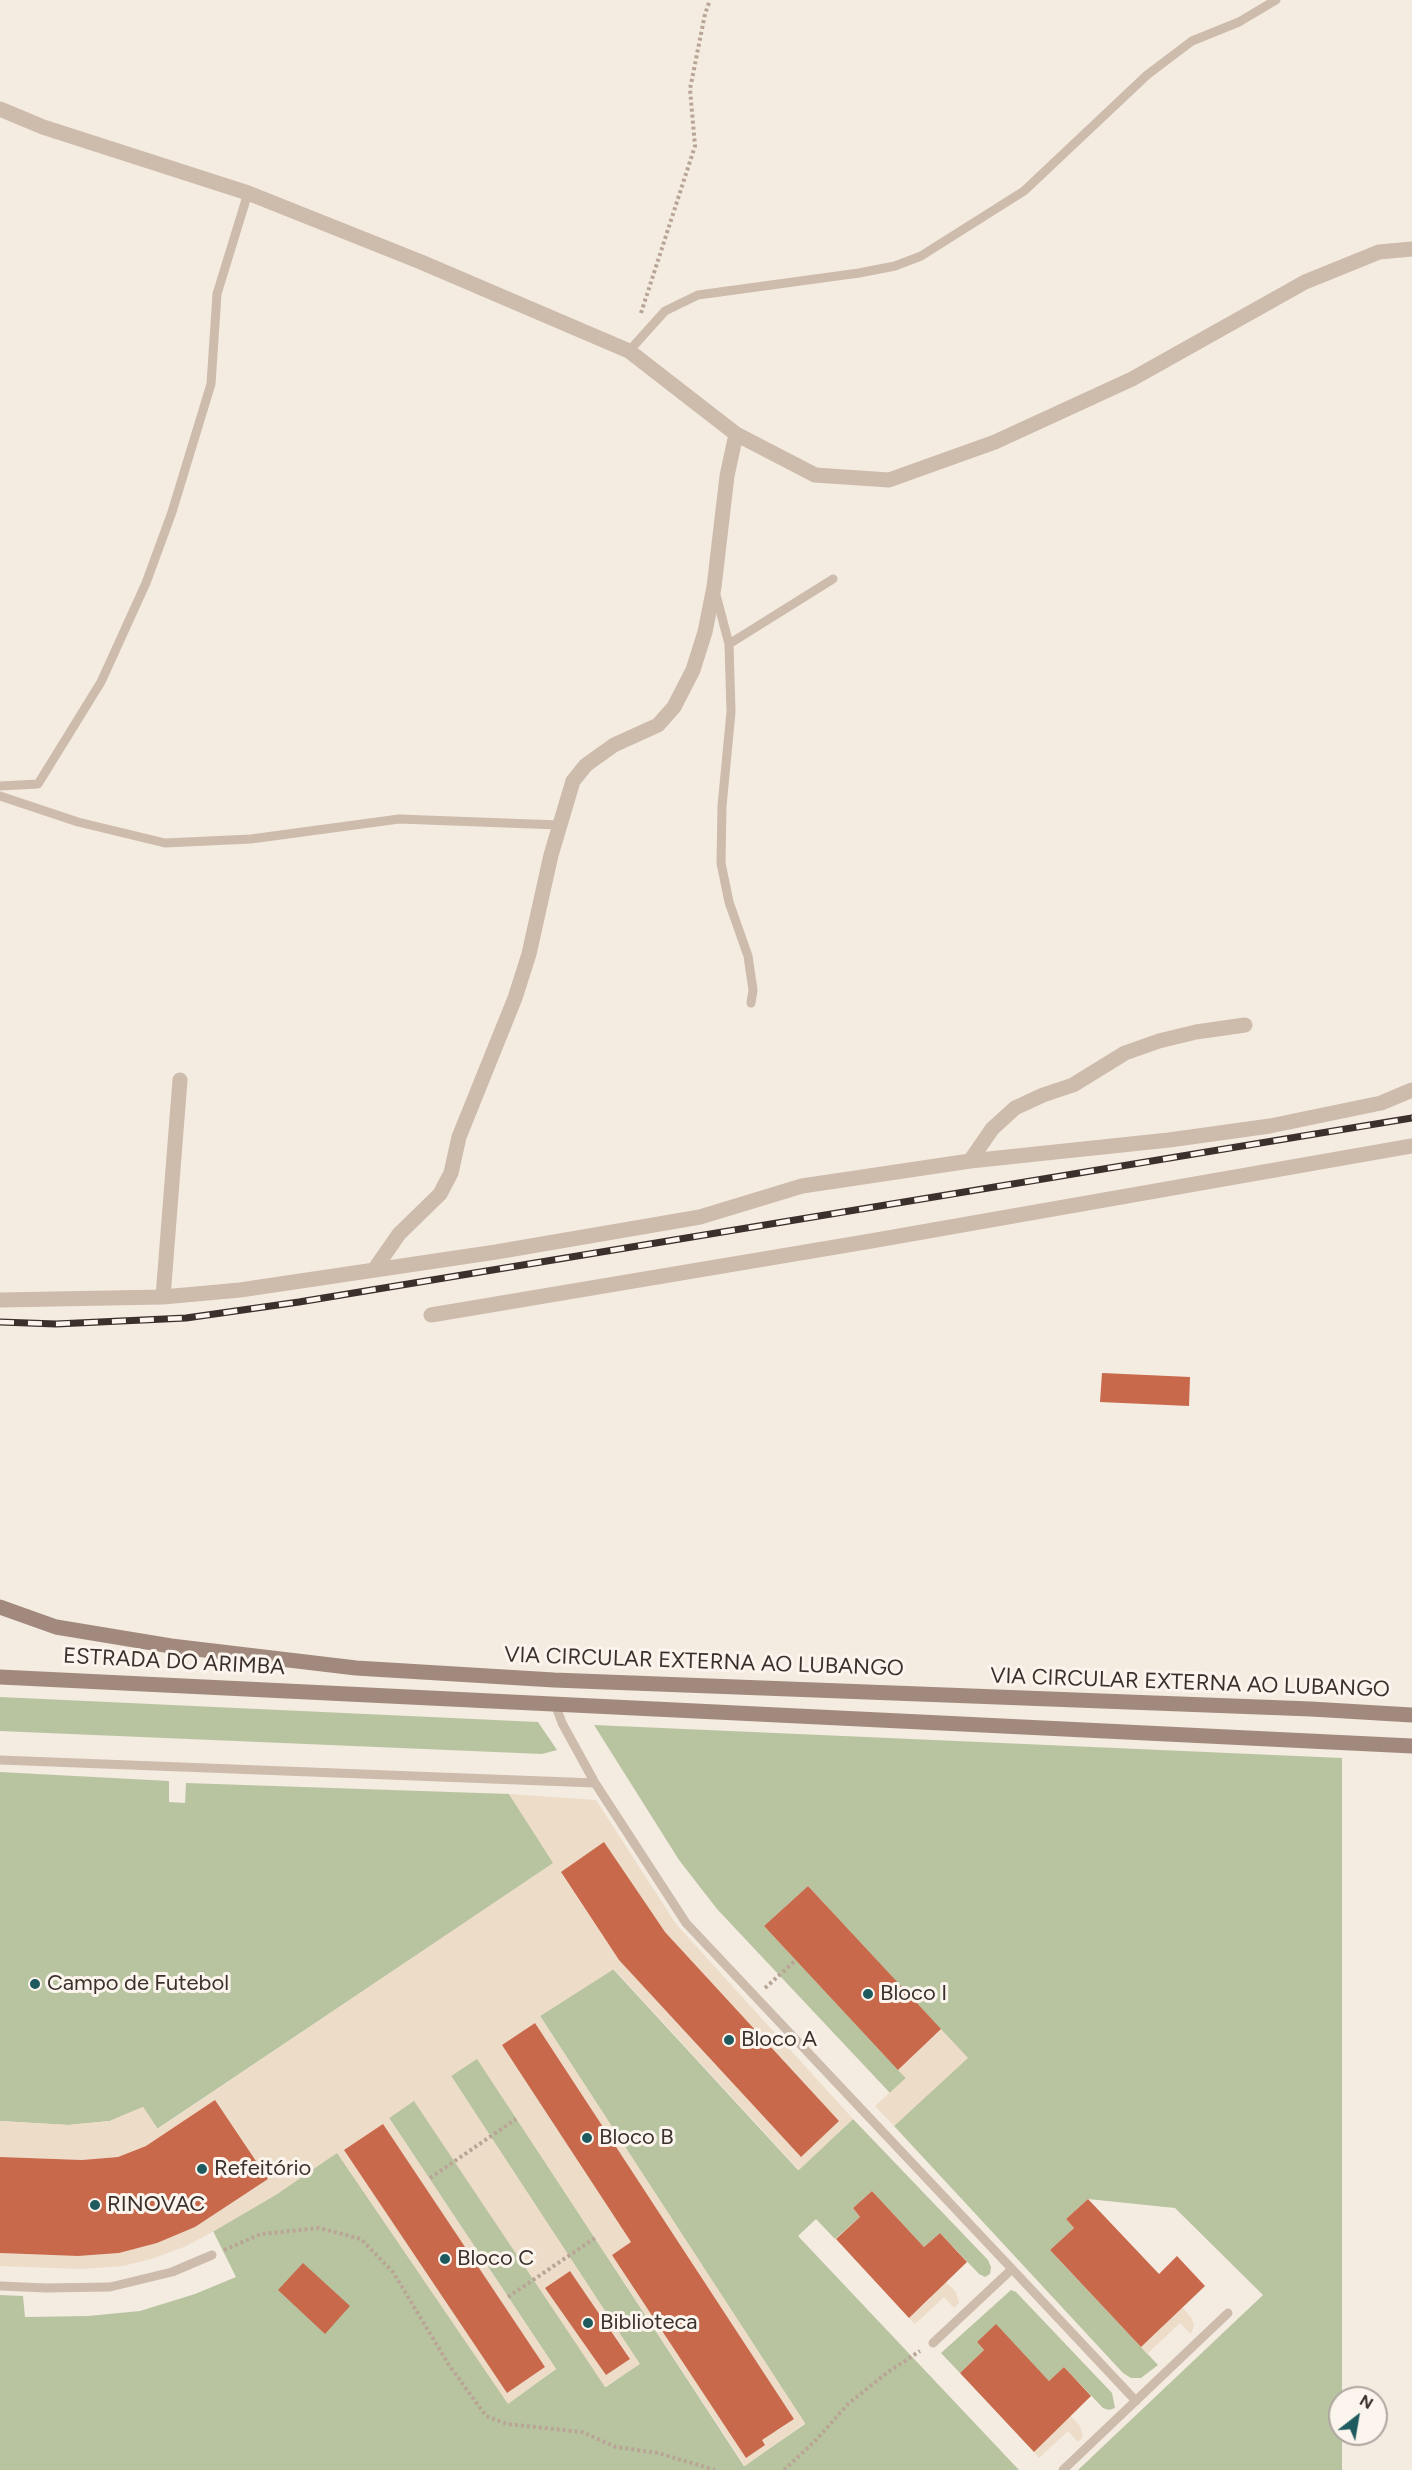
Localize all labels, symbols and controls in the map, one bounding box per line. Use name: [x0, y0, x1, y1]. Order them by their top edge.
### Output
street label: VIA CIRCULAR EXTERNA AO LUBANGO: [504, 1642, 904, 1682]
street label: ESTRADA DO ARIMBA: [62, 1643, 286, 1681]
street label: VIA CIRCULAR EXTERNA AO LUBANGO: [990, 1663, 1390, 1703]
place label: Campo de Futebol: [47, 1971, 229, 1997]
marker: Campo de Futebol: [28, 1977, 42, 1991]
place label: Bloco I: [880, 1981, 947, 2007]
marker: Bloco I: [861, 1987, 875, 2001]
place label: Bloco A: [741, 2027, 817, 2053]
marker: Bloco A: [722, 2033, 736, 2047]
place label: Bloco B: [599, 2125, 674, 2151]
marker: Bloco B: [580, 2131, 594, 2145]
place label: Refeitório: [214, 2156, 311, 2182]
marker: Refeitório: [195, 2162, 209, 2176]
place label: RINOVAC: [107, 2192, 205, 2218]
marker: RINOVAC: [88, 2198, 102, 2212]
place label: Bloco C: [457, 2246, 534, 2272]
marker: Bloco C: [438, 2252, 452, 2266]
place label: Biblioteca: [600, 2310, 698, 2336]
marker: Biblioteca: [581, 2316, 595, 2330]
north arrow: [1328, 2386, 1388, 2446]
text: N: [1356, 2391, 1377, 2413]

